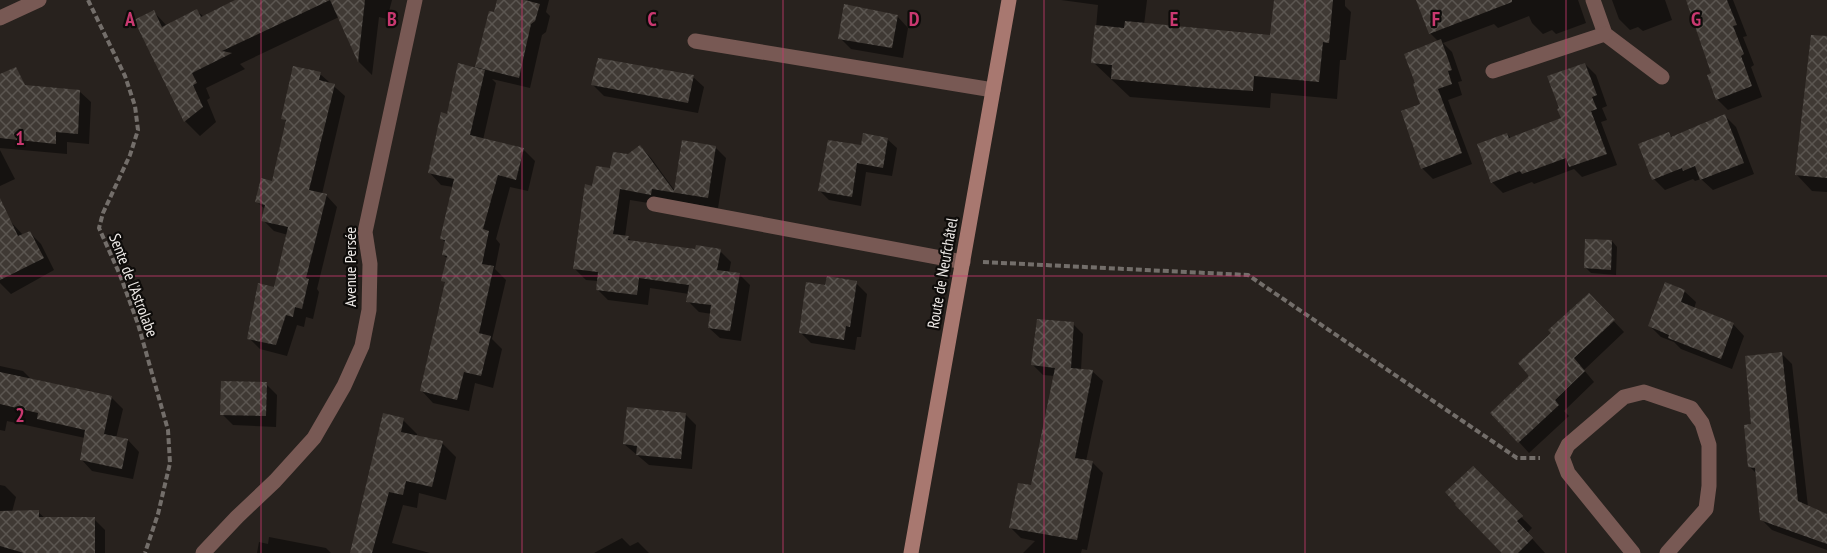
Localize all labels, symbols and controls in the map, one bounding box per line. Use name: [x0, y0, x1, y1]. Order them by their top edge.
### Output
text: A: [124, 6, 136, 32]
text: B: [387, 6, 397, 32]
text: C: [647, 6, 657, 32]
text: D: [909, 6, 920, 32]
text: E: [1170, 6, 1178, 32]
text: F: [1432, 6, 1440, 32]
text: G: [1691, 6, 1701, 32]
text: 1: [15, 125, 25, 151]
street label: Route de Neufchâtel: [922, 216, 962, 330]
street label: Avenue Persée: [340, 227, 360, 307]
street label: Sente de l'Astrolabe: [105, 230, 163, 340]
text: 2: [15, 402, 25, 428]

